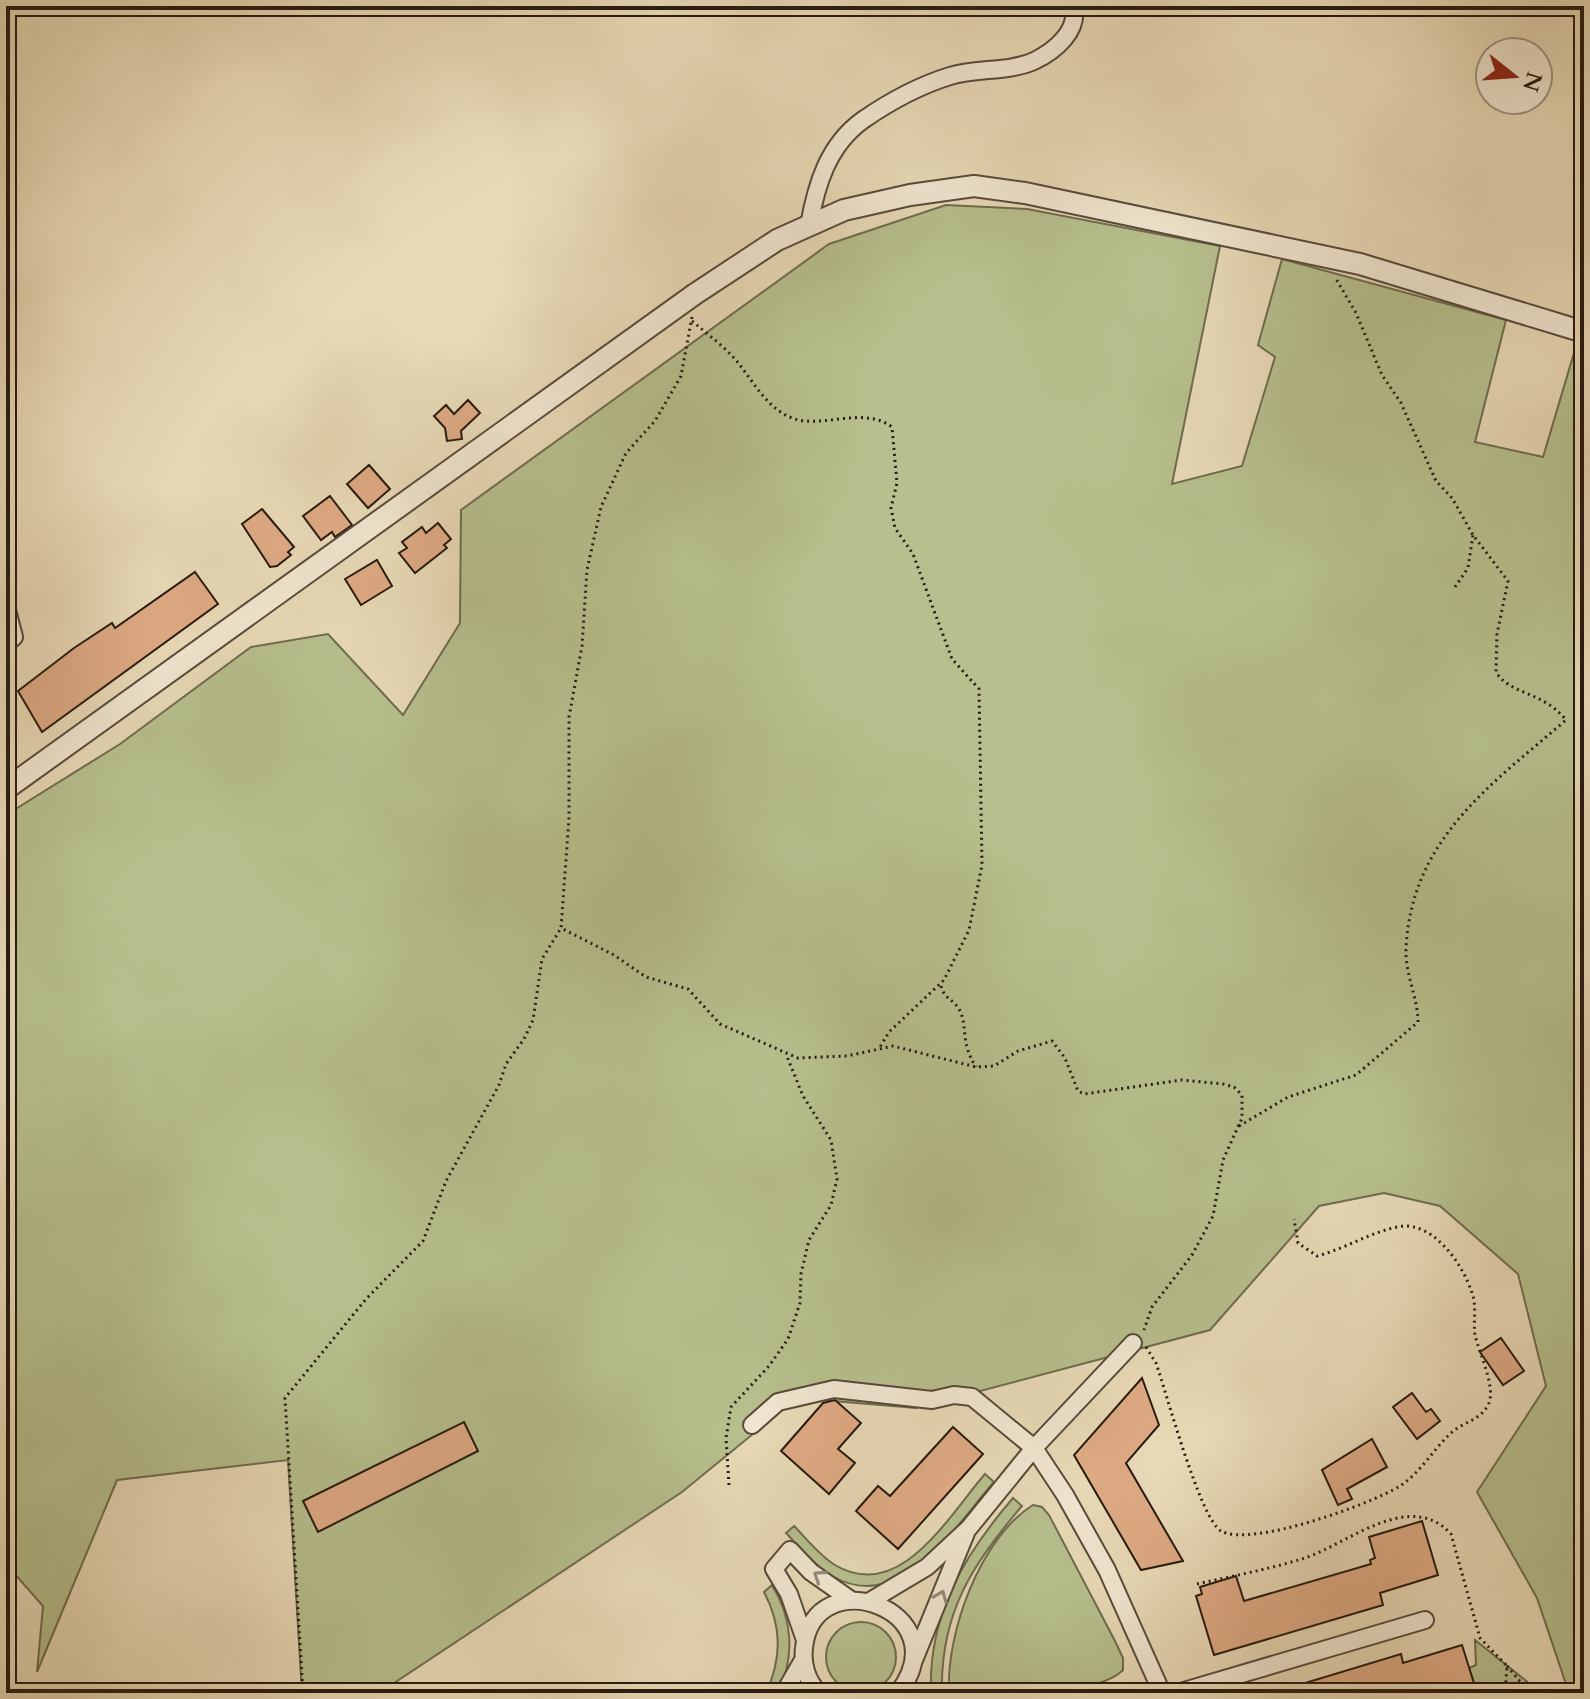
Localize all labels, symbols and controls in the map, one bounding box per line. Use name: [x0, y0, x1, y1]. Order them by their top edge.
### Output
north arrow: [1474, 36, 1554, 116]
text: N: [1515, 68, 1549, 95]
one-way arrow: [814, 1571, 828, 1586]
one-way arrow: [931, 1590, 947, 1604]

